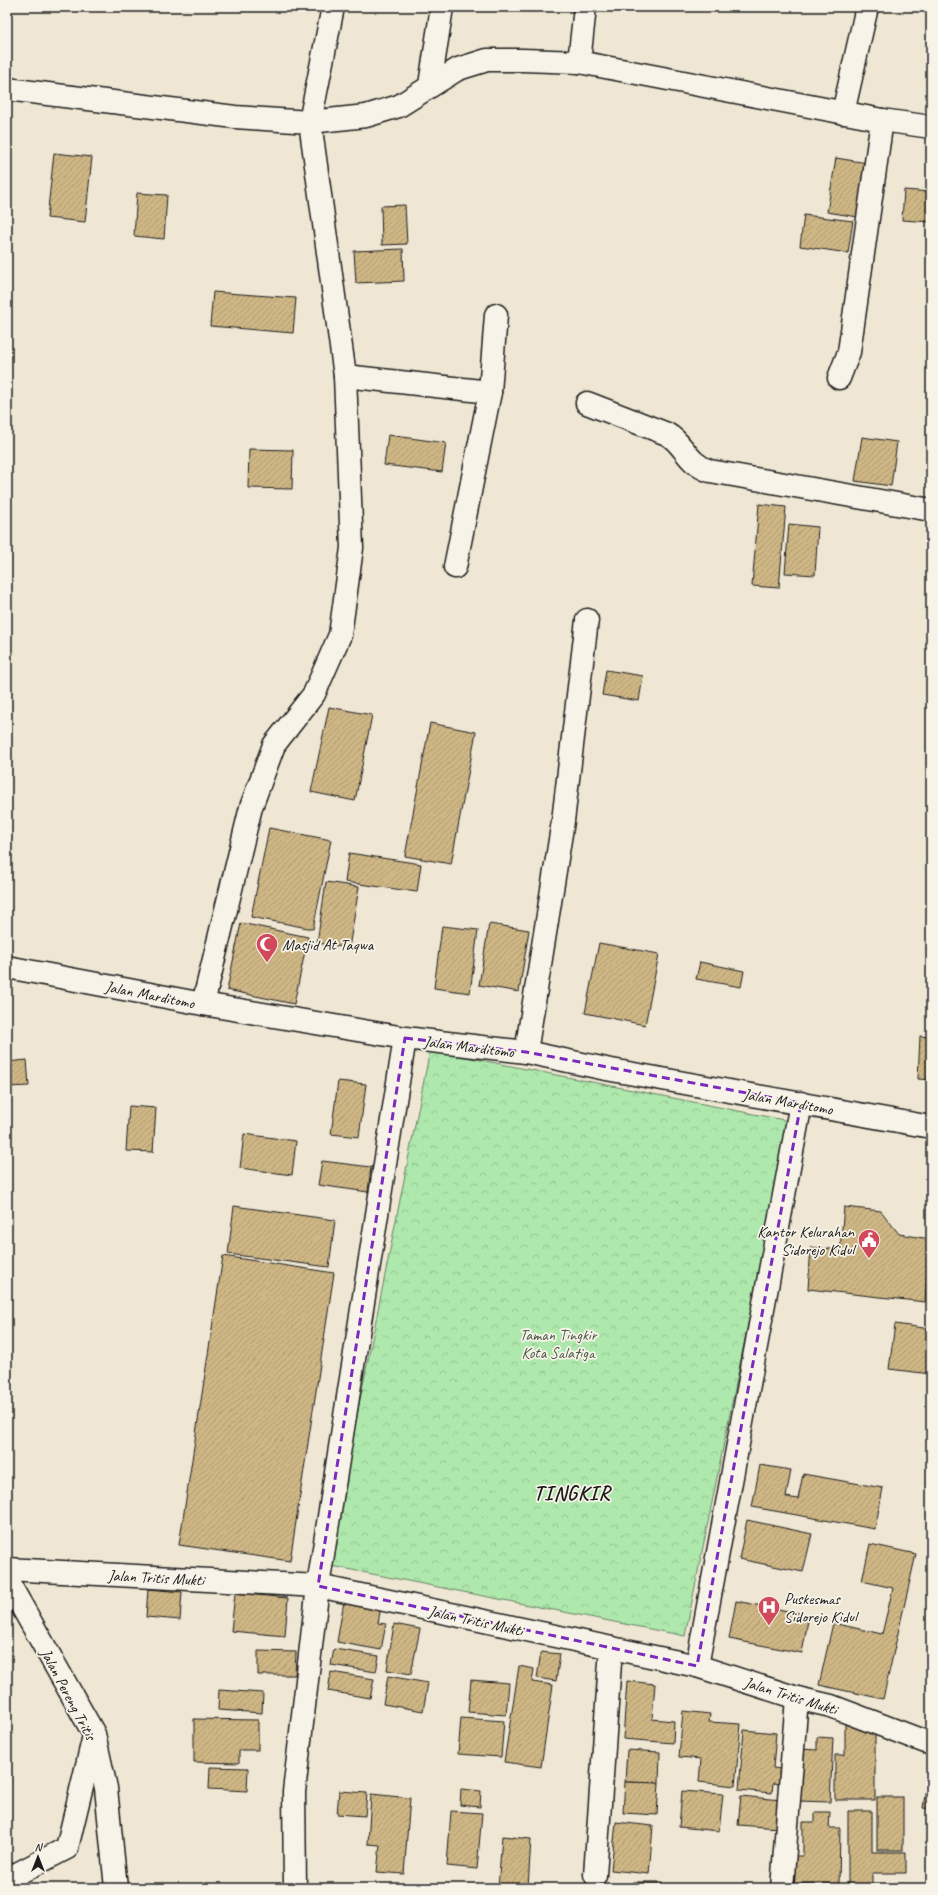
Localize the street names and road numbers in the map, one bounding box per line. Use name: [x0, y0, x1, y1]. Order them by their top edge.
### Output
street label: Jalan Marditomo: [102, 976, 198, 1014]
street label: Jalan Marditomo: [422, 1031, 516, 1063]
street label: Jalan Marditomo: [740, 1084, 836, 1120]
street label: Jalan Tritis Mukti: [106, 1565, 206, 1591]
street label: Jalan Tritis Mukti: [426, 1601, 527, 1641]
street label: Jalan Pereng Tritis: [35, 1644, 101, 1745]
street label: Jalan Tritis Mukti: [741, 1672, 842, 1720]

